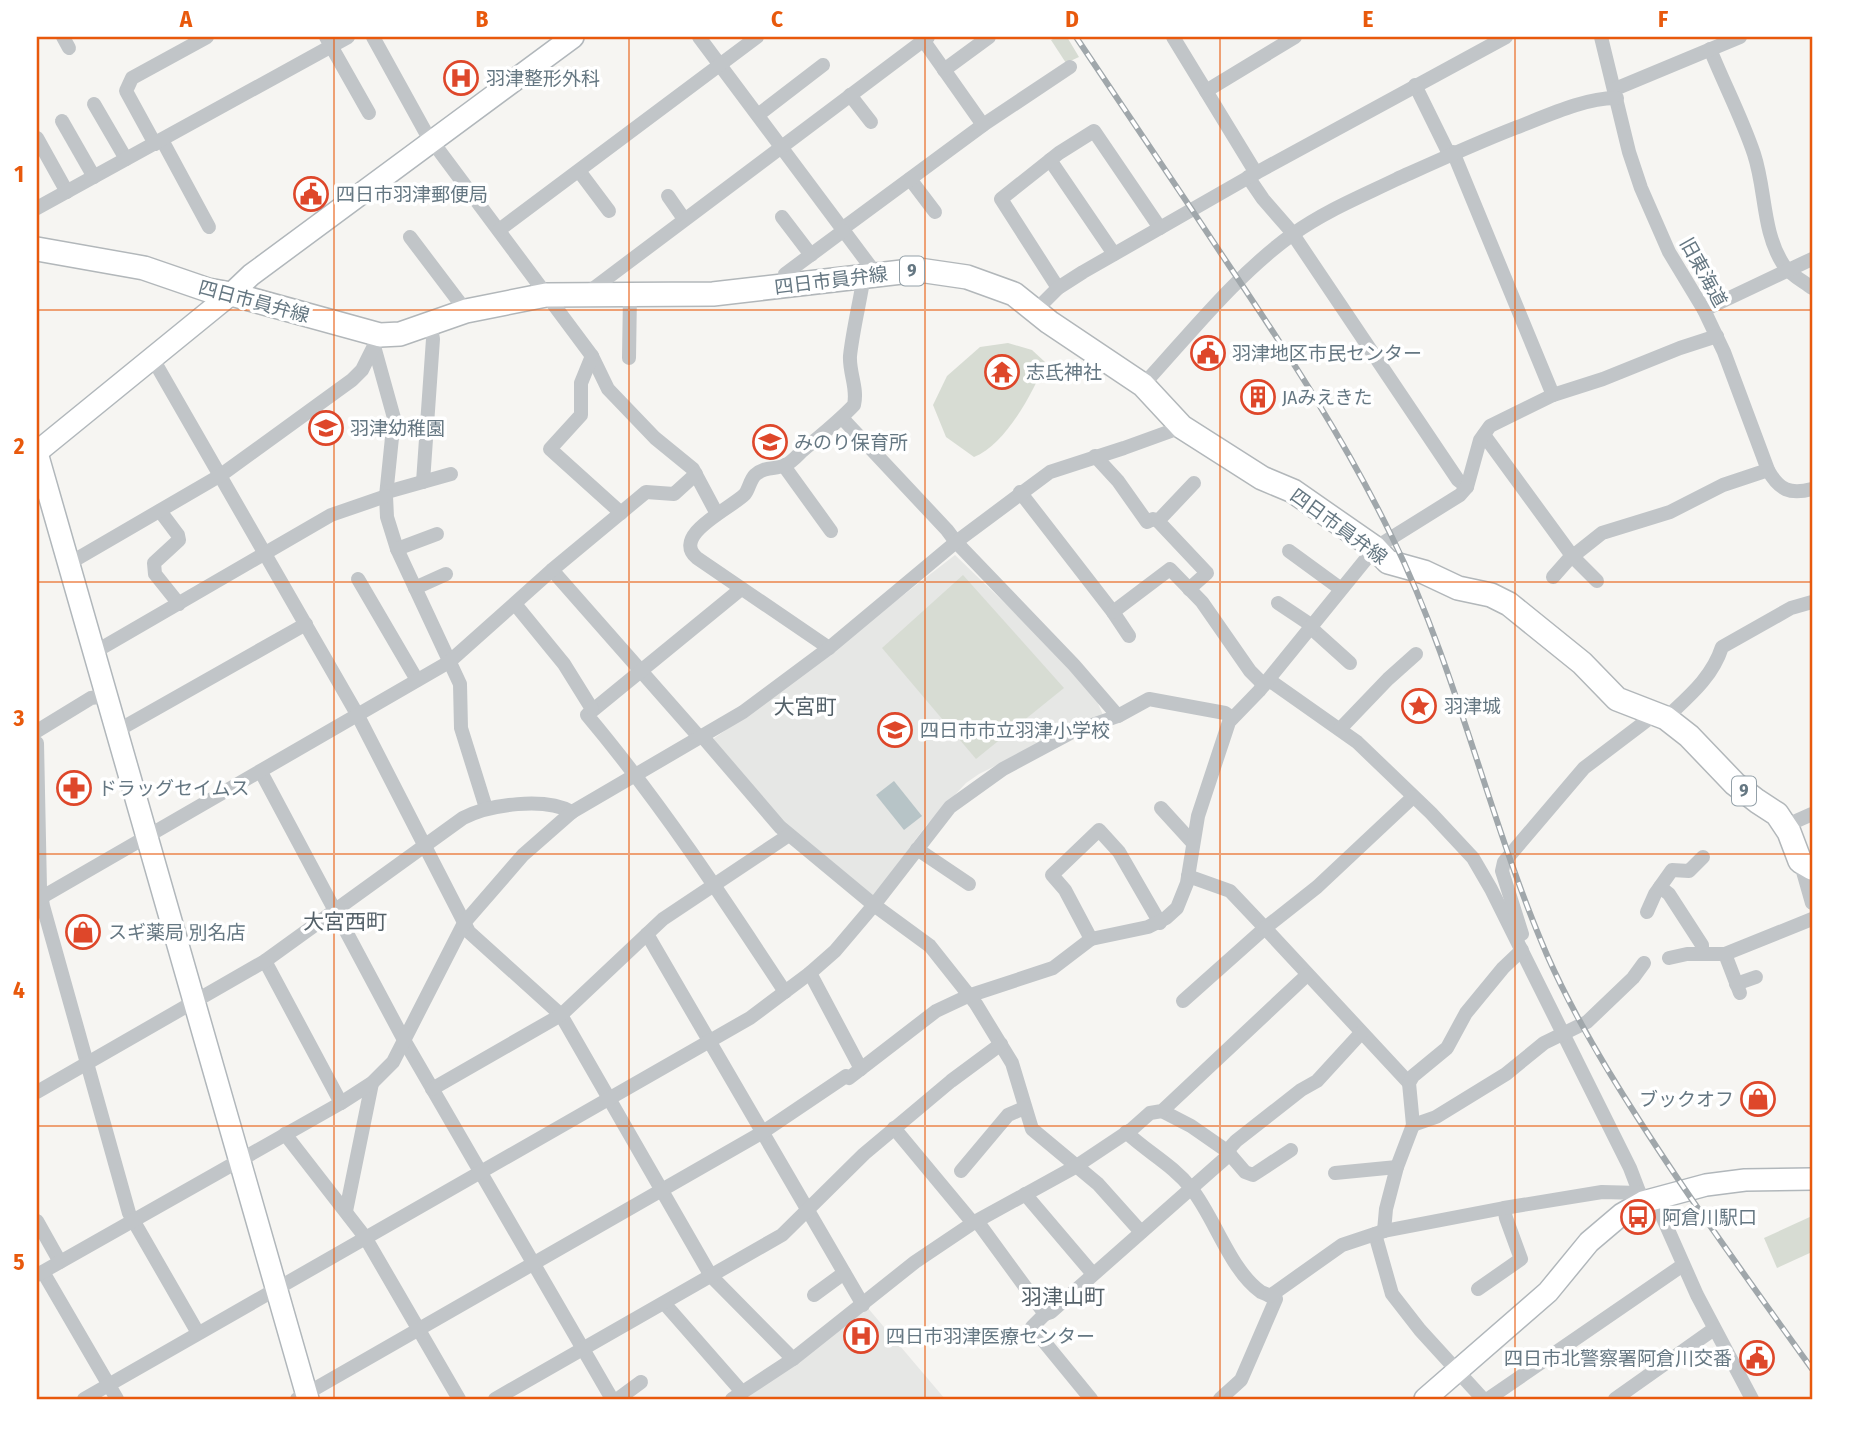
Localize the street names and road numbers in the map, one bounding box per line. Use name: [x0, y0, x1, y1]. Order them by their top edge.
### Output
street label: 旧東海道: [1675, 233, 1732, 311]
road number: 9: [900, 256, 924, 286]
street label: 四日市員弁線: [773, 262, 889, 299]
street label: 四日市員弁線: [196, 276, 312, 327]
street label: 四日市員弁線: [1286, 484, 1392, 569]
road number: 9: [1732, 776, 1756, 806]

